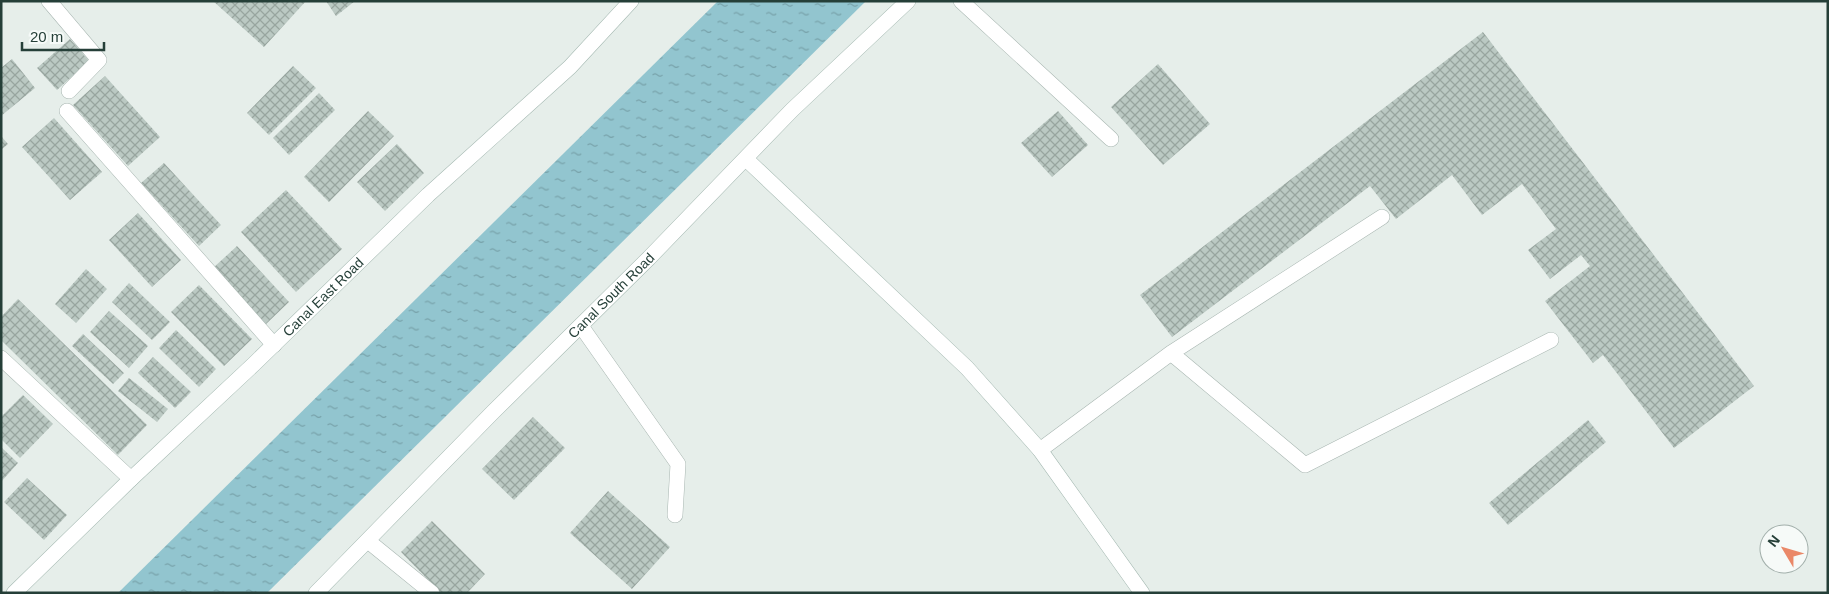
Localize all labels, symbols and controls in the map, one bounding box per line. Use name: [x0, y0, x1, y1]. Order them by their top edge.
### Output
scale bar: [22, 20, 105, 52]
text: 20 m: [30, 28, 63, 45]
street label: Canal South Road: [565, 250, 657, 341]
street label: Canal East Road: [279, 254, 367, 340]
north arrow: [1759, 524, 1809, 574]
text: N: [1764, 532, 1783, 550]

